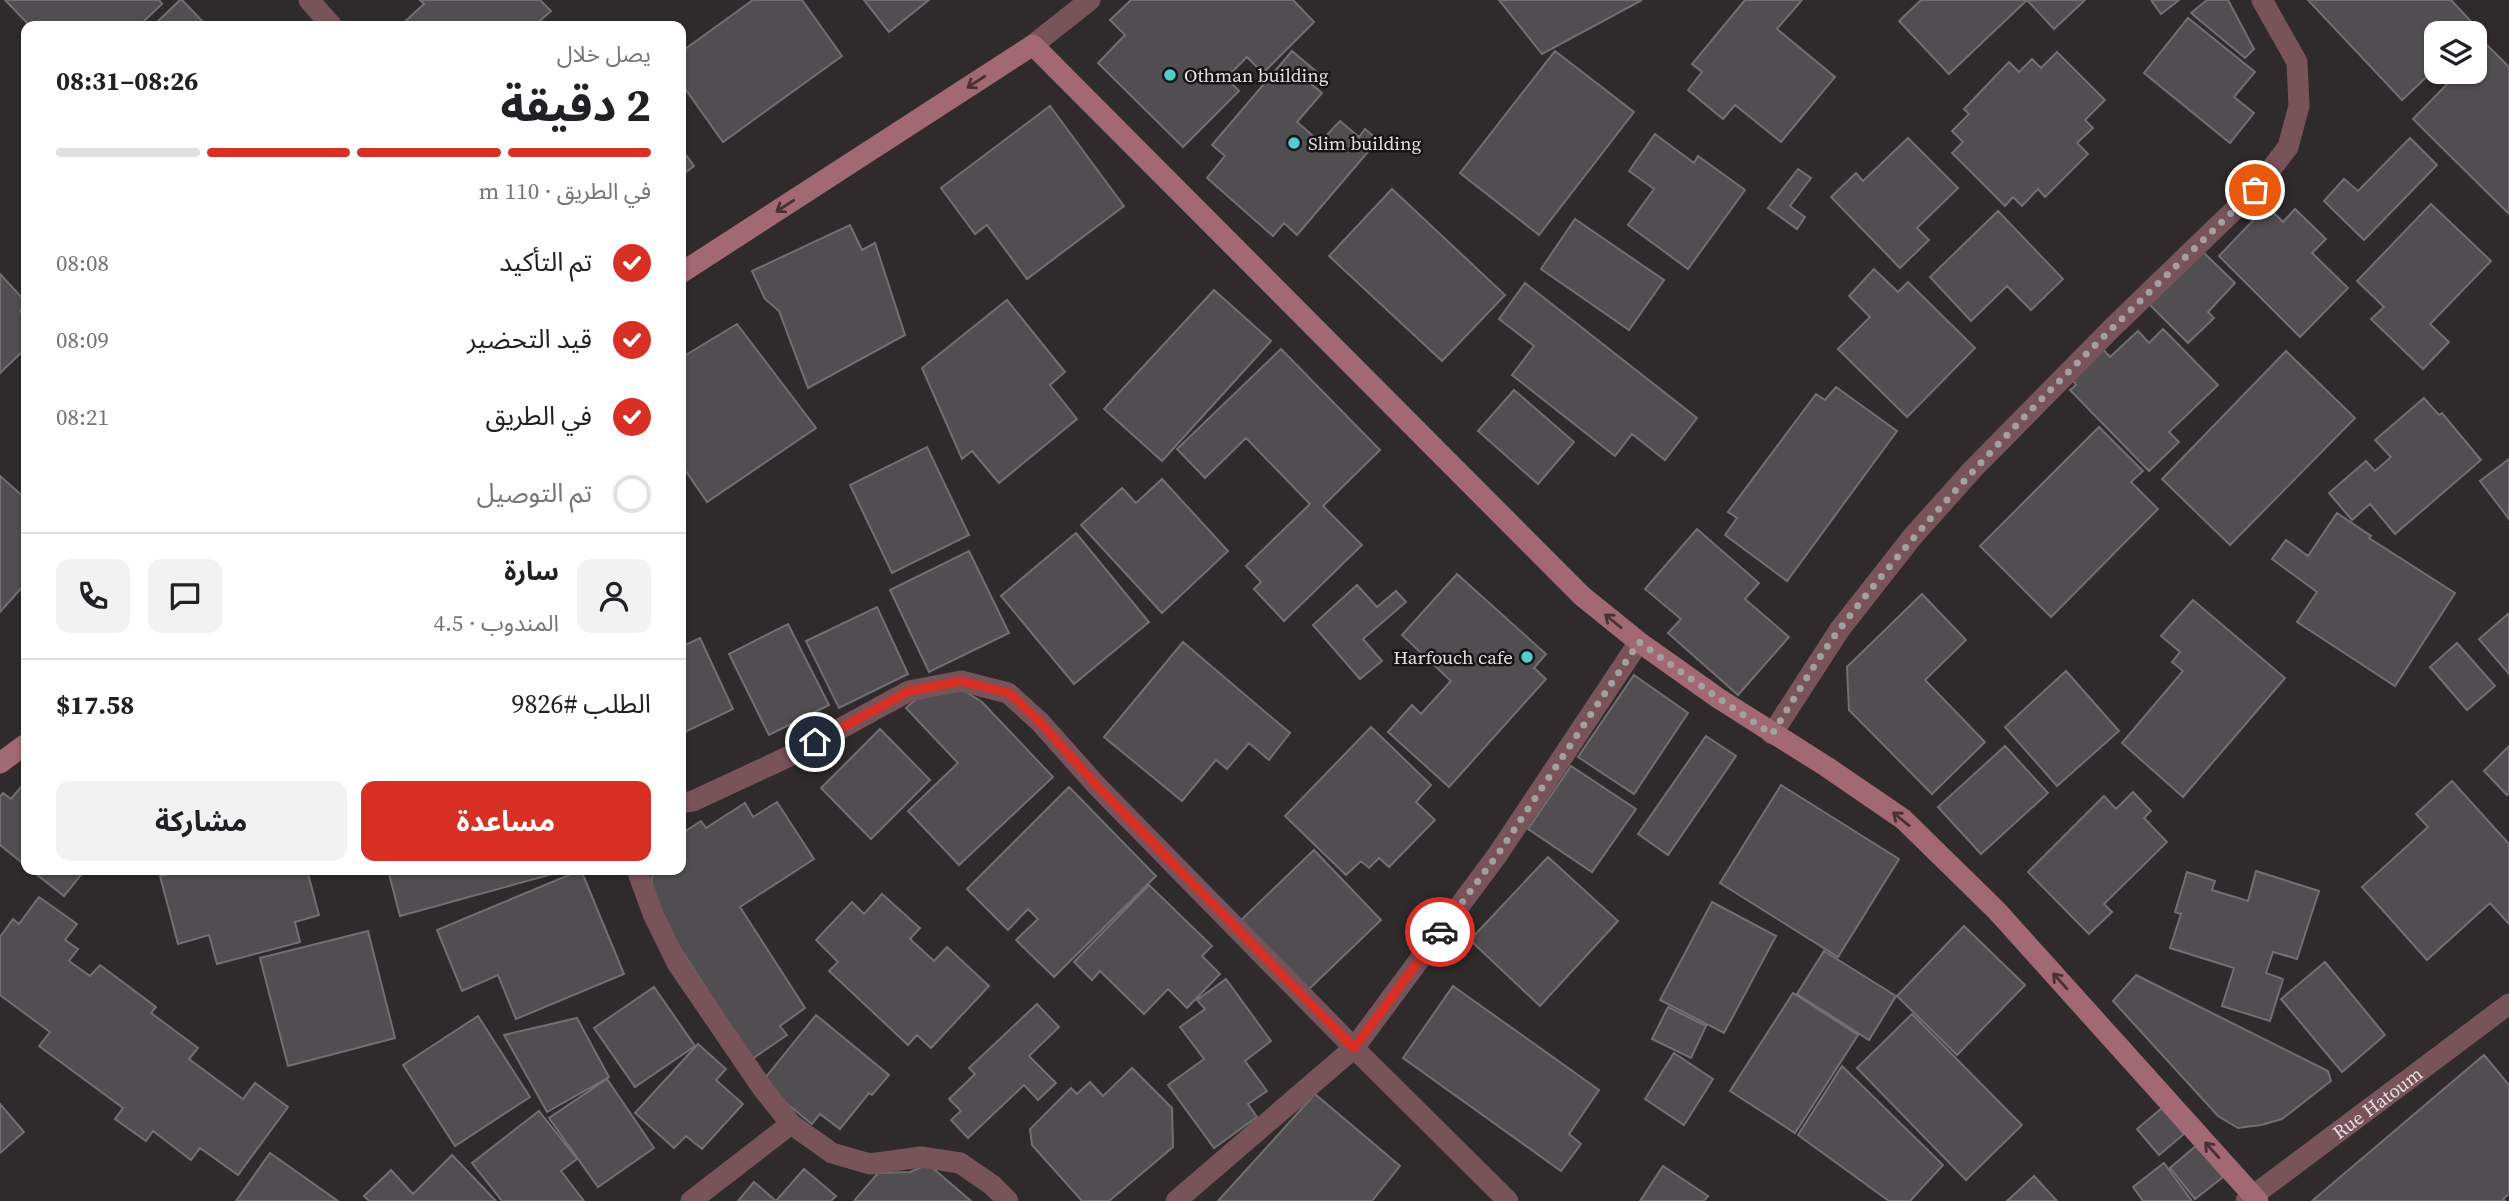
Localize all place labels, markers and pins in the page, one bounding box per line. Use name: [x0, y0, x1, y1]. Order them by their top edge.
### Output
place label: Othman building: [1184, 62, 1329, 88]
marker: Othman building: [1162, 67, 1178, 83]
place label: Slim building: [1308, 130, 1422, 156]
marker: Slim building: [1286, 135, 1302, 151]
pin: [2225, 160, 2285, 220]
place label: Harfouch cafe: [1393, 644, 1513, 670]
marker: Harfouch cafe: [1519, 649, 1535, 665]
pin: [785, 712, 845, 772]

